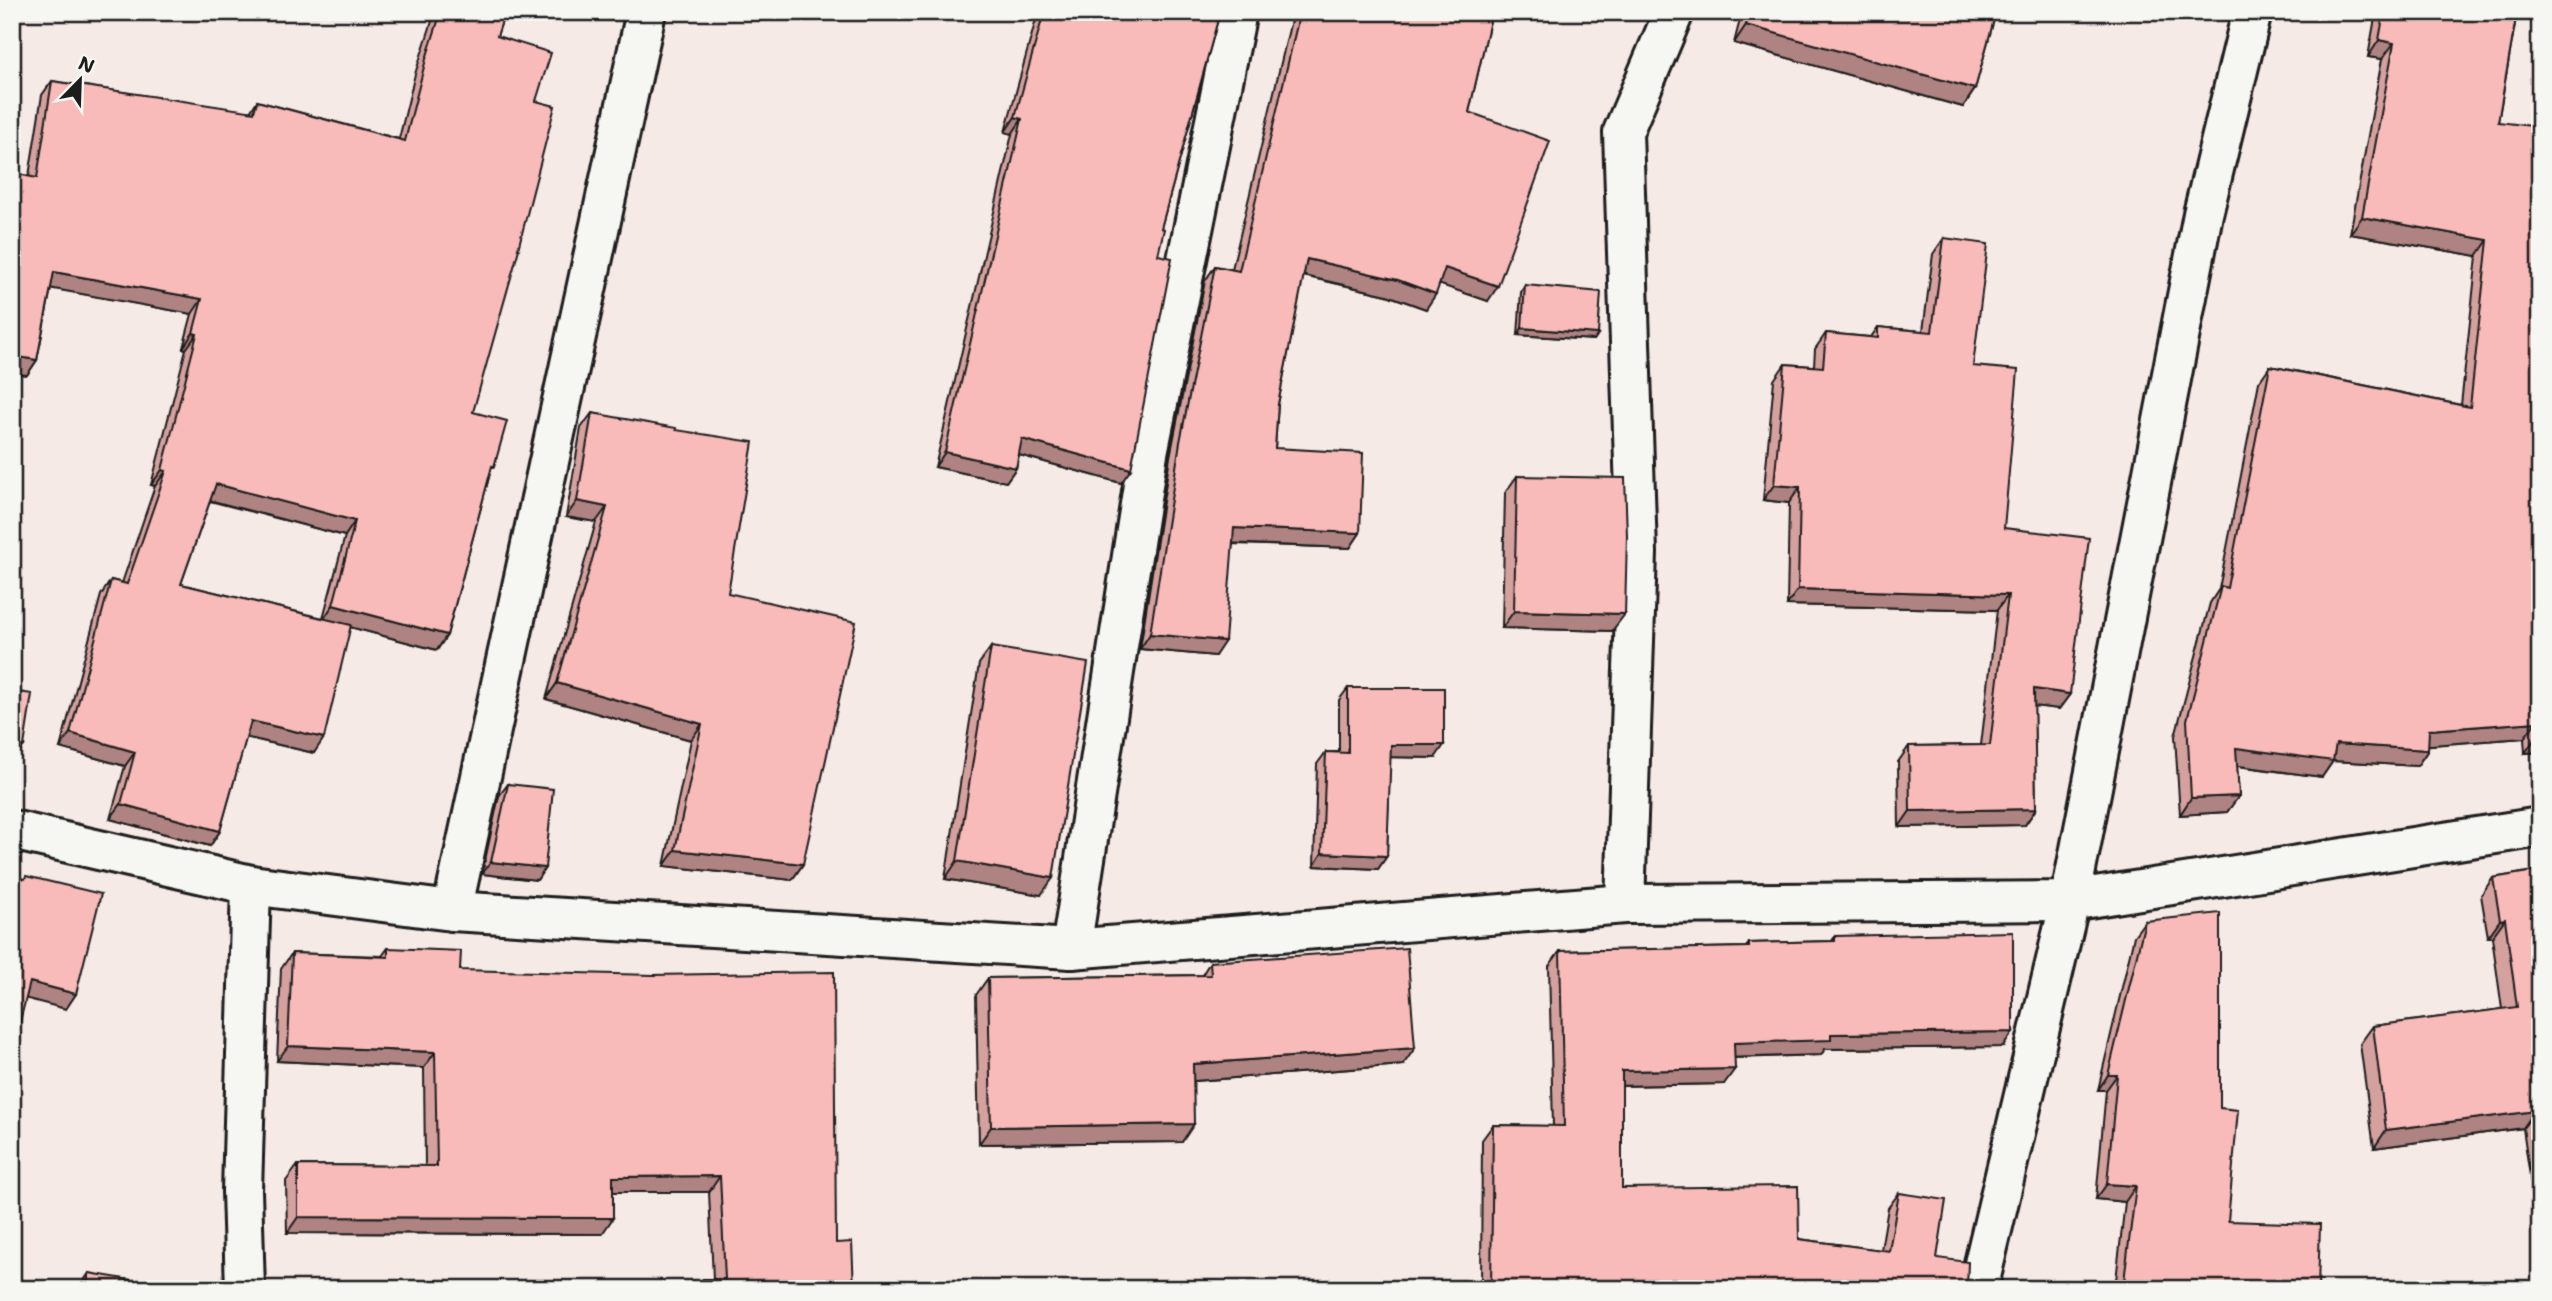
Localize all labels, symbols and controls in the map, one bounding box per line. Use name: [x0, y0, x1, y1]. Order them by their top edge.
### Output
north arrow: [46, 46, 116, 116]
text: N: [75, 50, 98, 79]

